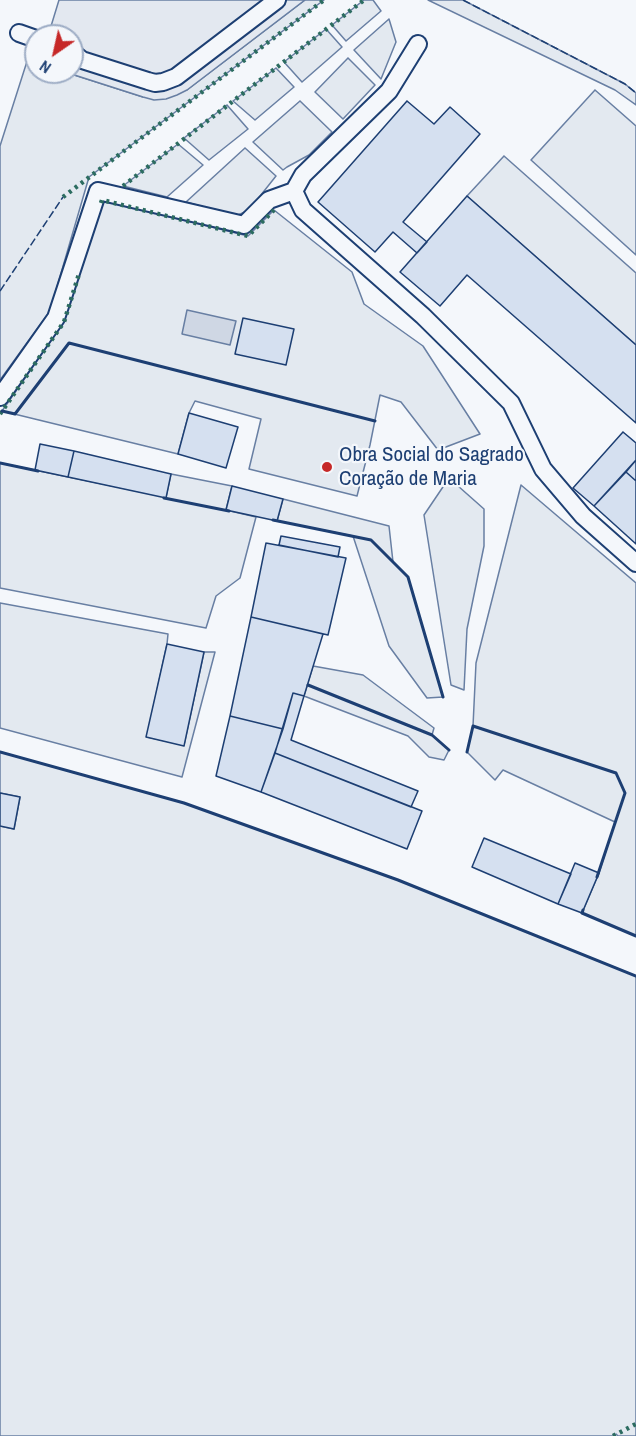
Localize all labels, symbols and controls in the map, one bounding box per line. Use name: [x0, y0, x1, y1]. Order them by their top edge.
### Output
north arrow: [24, 24, 84, 84]
text: N: [35, 55, 55, 79]
place label: Obra Social do Sagrado Coração de Maria: [339, 442, 524, 492]
marker: Obra Social do Sagrado Coração de Maria: [320, 460, 334, 474]

